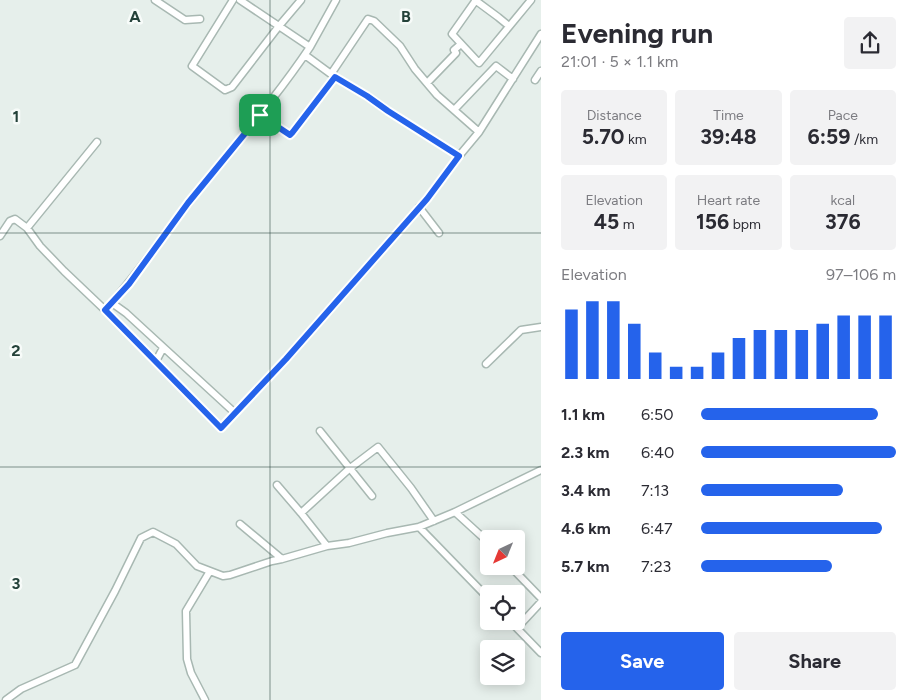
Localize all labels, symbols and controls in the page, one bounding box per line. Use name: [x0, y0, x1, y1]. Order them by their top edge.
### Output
text: A: [129, 7, 141, 26]
text: B: [401, 7, 411, 26]
text: Evening run: [561, 16, 713, 50]
button: share: [844, 17, 896, 69]
text: 21:01 · 5 × 1.1 km: [561, 52, 678, 71]
pin: [239, 94, 281, 136]
icon: arrive: [246, 101, 274, 129]
text: 1: [13, 107, 19, 126]
text: Distance: [587, 107, 642, 124]
text: Time: [713, 107, 744, 124]
text: Pace: [828, 107, 858, 124]
text: 5.70: [582, 124, 624, 149]
text: 39:48: [700, 124, 757, 149]
text: 6:59: [808, 124, 850, 149]
text: km: [624, 131, 647, 148]
text: /km: [850, 131, 878, 148]
text: Elevation: [585, 192, 643, 209]
text: Heart rate: [697, 192, 760, 209]
text: kcal: [831, 192, 855, 209]
text: 45: [594, 209, 619, 234]
text: 156: [696, 209, 729, 234]
text: 376: [825, 209, 861, 234]
text: m: [619, 216, 635, 233]
text: bpm: [729, 216, 761, 233]
text: Elevation: [561, 265, 627, 284]
text: 97–106 m: [826, 265, 896, 284]
text: 2: [11, 341, 21, 360]
text: 1.1 km: [561, 405, 605, 424]
text: 6:50: [641, 405, 674, 424]
text: 2.3 km: [561, 443, 610, 462]
text: 6:40: [641, 443, 674, 462]
text: 3.4 km: [561, 481, 610, 500]
text: 7:13: [641, 481, 669, 500]
text: 4.6 km: [561, 519, 611, 538]
text: 6:47: [641, 519, 673, 538]
north arrow: [480, 530, 525, 575]
map controls: [480, 530, 525, 685]
text: 5.7 km: [561, 557, 610, 576]
text: 7:23: [641, 557, 671, 576]
text: 3: [12, 574, 21, 593]
button: locate: [480, 585, 525, 630]
button: Save: [561, 632, 724, 690]
button: Share: [734, 632, 896, 690]
button: layers: [480, 640, 525, 685]

